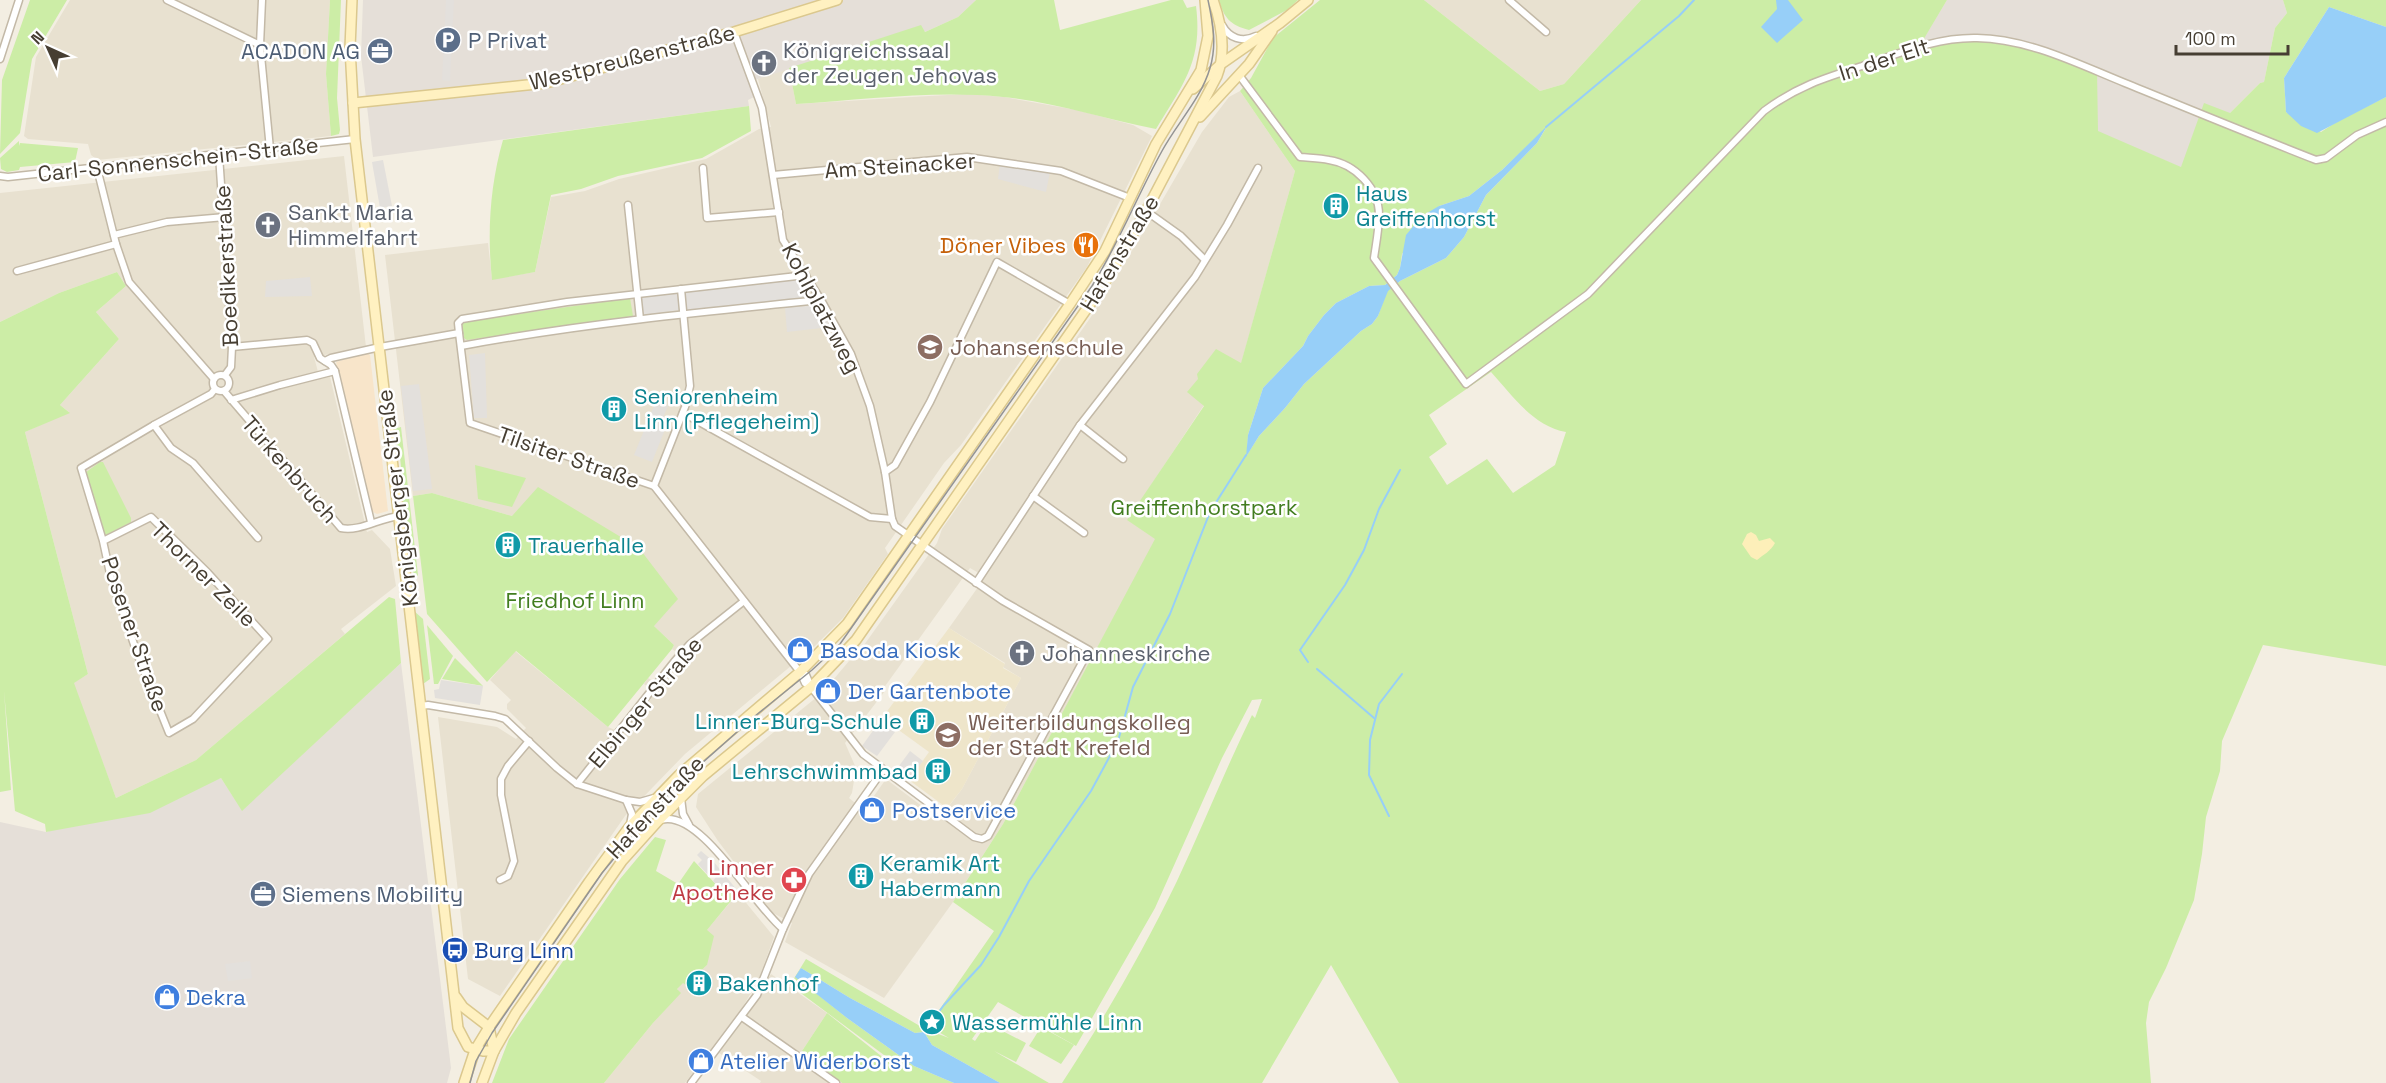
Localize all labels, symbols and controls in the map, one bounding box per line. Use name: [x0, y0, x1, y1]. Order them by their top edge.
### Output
north arrow: [18, 18, 78, 78]
street label: Westpreußenstraße: [526, 18, 738, 96]
scale bar: [2176, 18, 2288, 56]
parking icon: P Privat: [433, 25, 463, 55]
place label: P Privat: [468, 26, 547, 54]
text: N: [27, 27, 49, 49]
text: 100 m: [2185, 27, 2236, 50]
street label: In der Elt: [1835, 31, 1933, 87]
office icon: ACADON AG: [365, 36, 395, 66]
place label: Königreichssaal der Zeugen Jehovas: [783, 36, 997, 89]
place label: ACADON AG: [241, 37, 360, 65]
church icon: Königreichssaal der Zeugen Jehovas: [749, 48, 779, 78]
street label: Carl-Sonnenschein-Straße: [36, 130, 320, 188]
street label: Am Steinacker: [823, 146, 977, 184]
place label: Haus Greiffenhorst: [1356, 179, 1496, 232]
street label: Boedikerstraße: [208, 184, 244, 348]
street label: Hafenstraße: [1073, 190, 1165, 316]
building icon: Haus Greiffenhorst: [1321, 191, 1351, 221]
place label: Sankt Maria Himmelfahrt: [288, 198, 418, 251]
church icon: Sankt Maria Himmelfahrt: [253, 210, 283, 240]
restaurant icon: Döner Vibes: [1071, 230, 1101, 260]
place label: Döner Vibes: [940, 231, 1066, 259]
street label: Kohlplatzweg: [776, 238, 868, 378]
school or university icon: Johansenschule: [915, 332, 945, 362]
place label: Johansenschule: [950, 333, 1124, 361]
place label: Seniorenheim Linn (Pflegeheim): [634, 382, 819, 435]
street label: Königsberger Straße: [370, 388, 424, 608]
building icon: Seniorenheim Linn (Pflegeheim): [599, 394, 629, 424]
street label: Türkenbruch: [236, 409, 344, 529]
street label: Tilsiter Straße: [494, 420, 644, 494]
park label: Greiffenhorstpark: [1110, 493, 1298, 521]
street label: Thorner Zeile: [145, 515, 263, 633]
building icon: Trauerhalle: [493, 530, 523, 560]
place label: Trauerhalle: [528, 531, 644, 559]
street label: Posener Straße: [95, 553, 175, 715]
park label: Friedhof Linn: [505, 586, 645, 614]
street label: Elbinger Straße: [582, 631, 708, 773]
shop icon: Basoda Kiosk: [785, 635, 815, 665]
place label: Basoda Kiosk: [820, 636, 961, 664]
church icon: Johanneskirche: [1007, 638, 1037, 668]
place label: Johanneskirche: [1042, 639, 1211, 667]
shop icon: Der Gartenbote: [813, 676, 843, 706]
place label: Der Gartenbote: [848, 677, 1011, 705]
building icon: Linner-Burg-Schule: [907, 706, 937, 736]
place label: Linner-Burg-Schule: [695, 707, 902, 735]
place label: Weiterbildungskolleg der Stadt Krefeld: [968, 708, 1191, 761]
school or university icon: Weiterbildungskolleg der Stadt Krefeld: [933, 720, 963, 750]
street label: Hafenstraße: [600, 750, 710, 864]
building icon: Lehrschwimmbad: [923, 756, 953, 786]
place label: Lehrschwimmbad: [732, 757, 918, 785]
shop icon: Postservice: [857, 795, 887, 825]
place label: Postservice: [892, 796, 1016, 824]
place label: Keramik Art Habermann: [880, 849, 1001, 902]
place label: Linner Apotheke: [672, 853, 774, 906]
building icon: Keramik Art Habermann: [846, 861, 876, 891]
pharmacy icon: Linner Apotheke: [779, 865, 809, 895]
office icon: Siemens Mobility: [248, 879, 278, 909]
place label: Siemens Mobility: [282, 880, 463, 908]
bus stop icon: Burg Linn: [440, 935, 470, 965]
place label: Burg Linn: [474, 936, 574, 964]
building icon: Bakenhof: [684, 968, 714, 998]
place label: Bakenhof: [718, 969, 820, 997]
shop icon: Dekra: [152, 982, 182, 1012]
place label: Dekra: [186, 983, 246, 1011]
place icon: Wassermühle Linn: [917, 1007, 947, 1037]
place label: Wassermühle Linn: [952, 1008, 1142, 1036]
shop icon: Atelier Widerborst: [686, 1046, 716, 1076]
place label: Atelier Widerborst: [720, 1047, 911, 1075]

